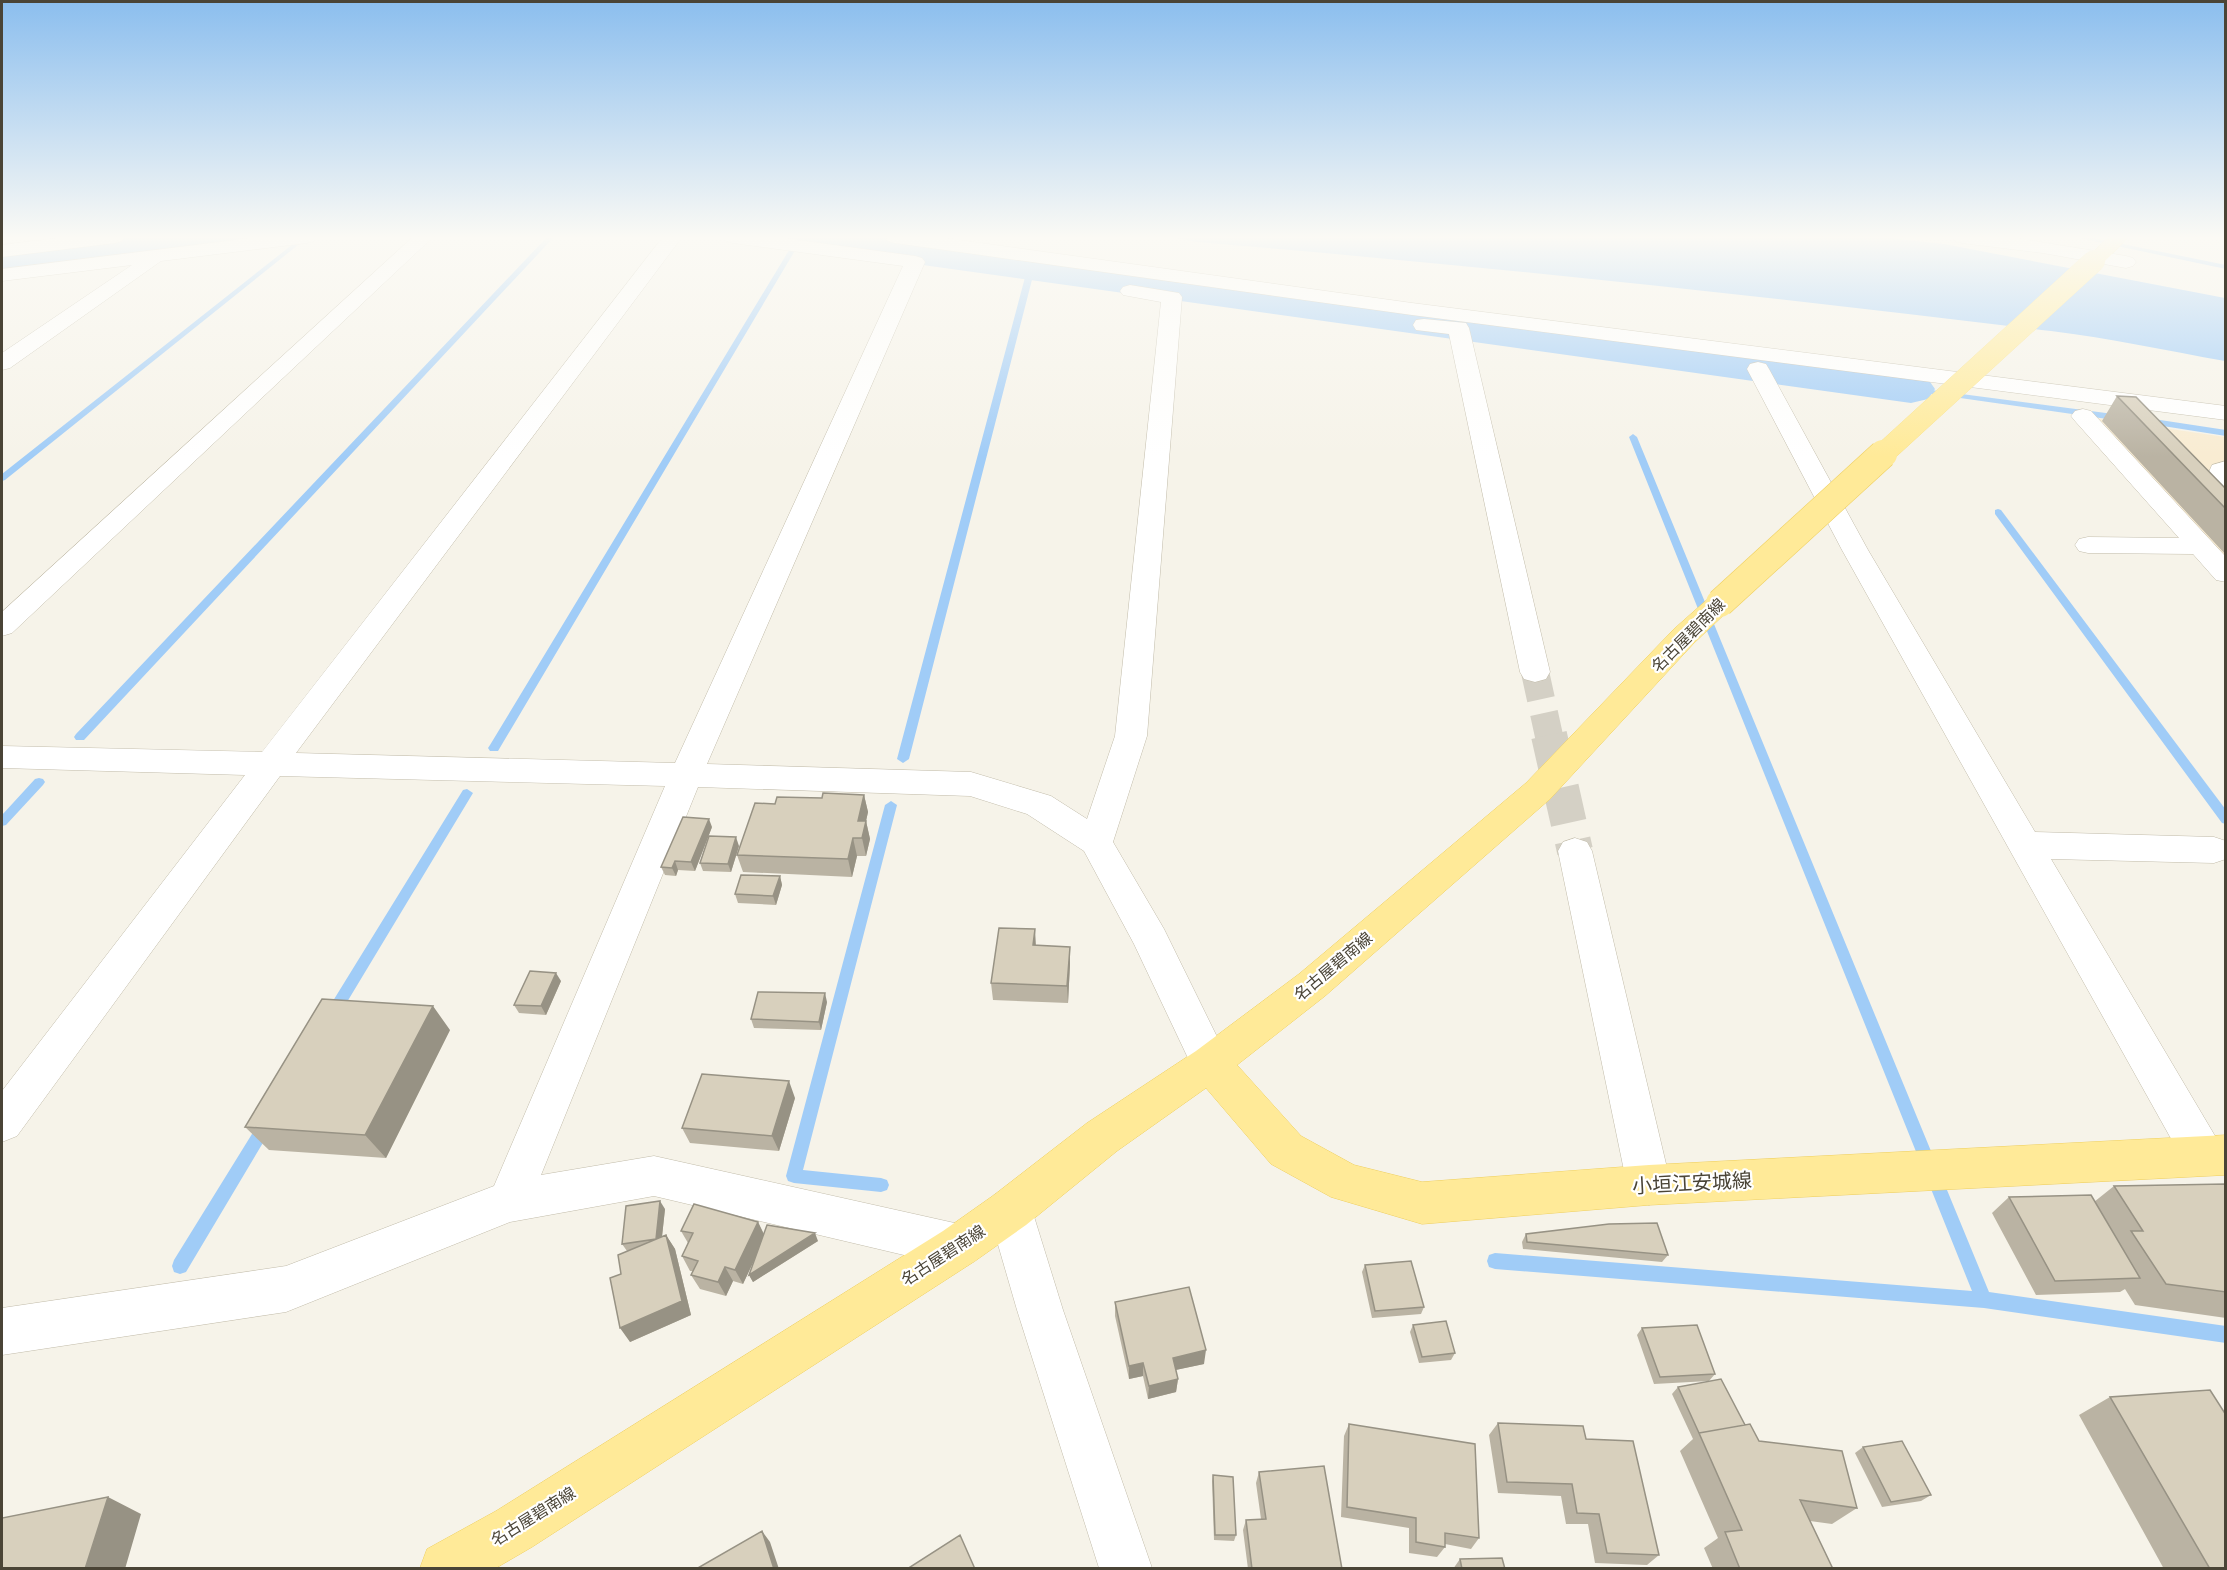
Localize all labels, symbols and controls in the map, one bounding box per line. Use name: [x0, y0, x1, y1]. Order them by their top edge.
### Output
street label: 名古屋碧南線: [1648, 595, 1729, 676]
street label: 名古屋碧南線: [1290, 928, 1376, 1005]
street label: 小垣江安城線: [1631, 1168, 1753, 1198]
street label: 名古屋碧南線: [898, 1221, 989, 1290]
street label: 名古屋碧南線: [488, 1483, 579, 1550]

